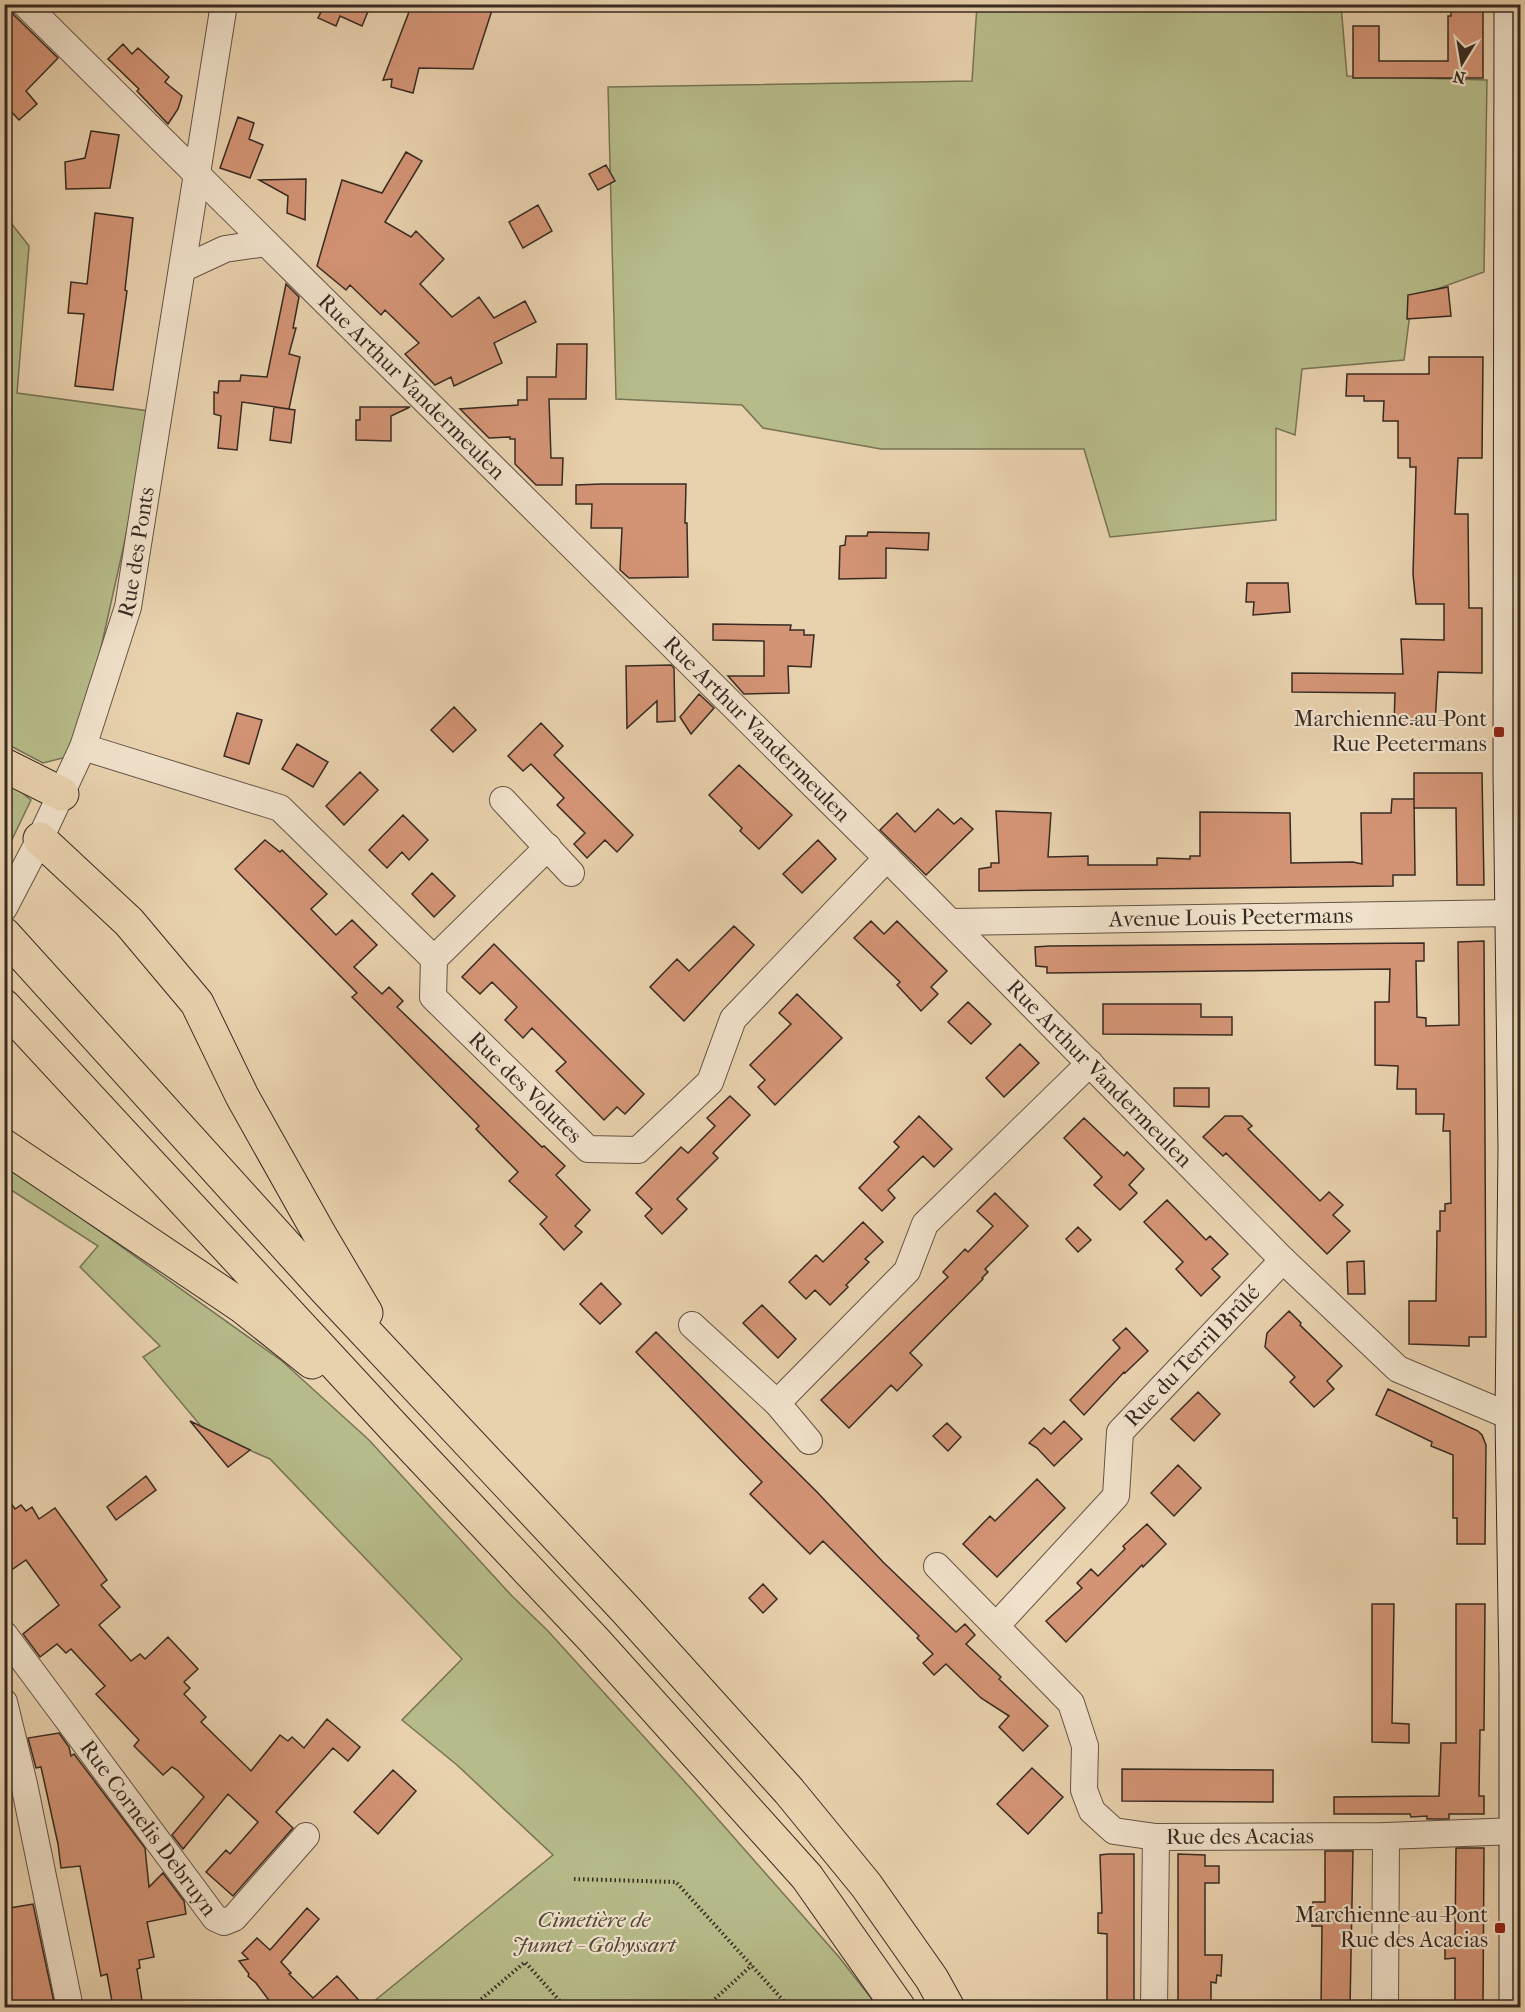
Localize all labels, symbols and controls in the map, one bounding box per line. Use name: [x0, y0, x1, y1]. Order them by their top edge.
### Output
north arrow: [1432, 33, 1492, 93]
text: N: [1451, 67, 1467, 88]
street label: Rue Arthur Vandermeulen: [312, 289, 511, 485]
street label: Rue des Ponts: [112, 485, 160, 621]
street label: Rue Arthur Vandermeulen: [658, 631, 856, 827]
place label: Marchienne-au-Pont Rue Peetermans: [1294, 706, 1487, 757]
marker: Marchienne-au-Pont Rue Peetermans: [1492, 725, 1506, 739]
street label: Avenue Louis Peetermans: [1108, 903, 1353, 932]
street label: Rue Arthur Vandermeulen: [1001, 974, 1198, 1173]
street label: Rue des Volutes: [463, 1026, 587, 1149]
street label: Rue du Terril Brûlé: [1119, 1279, 1266, 1432]
street label: Rue Cornelis Debruyn: [74, 1735, 222, 1922]
street label: Rue des Acacias: [1166, 1823, 1314, 1850]
place label: Marchienne-au-Pont Rue des Acacias: [1295, 1902, 1488, 1953]
park label: Cimetière de Jumet - Gohyssart: [512, 1907, 677, 1958]
marker: Marchienne-au-Pont Rue des Acacias: [1493, 1921, 1507, 1935]

